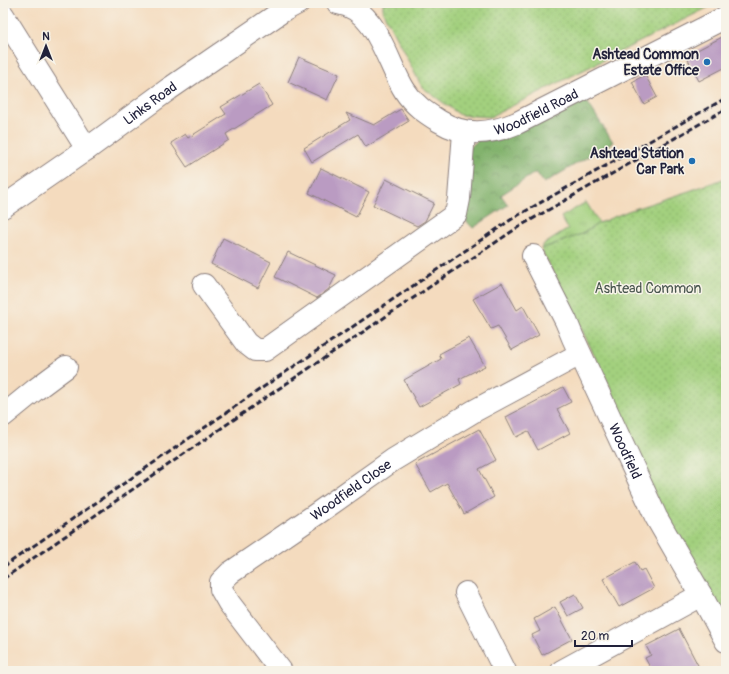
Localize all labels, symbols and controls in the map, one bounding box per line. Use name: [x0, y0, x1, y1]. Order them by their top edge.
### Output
north arrow: [26, 26, 66, 66]
text: N: [42, 30, 50, 43]
place label: Ashtead Common Estate Office: [592, 46, 700, 79]
marker: Ashtead Common Estate Office: [702, 57, 712, 67]
street label: Links Road: [120, 78, 180, 128]
street label: Woodfield Road: [492, 85, 581, 139]
place label: Ashtead Station Car Park: [590, 145, 684, 178]
marker: Ashtead Station Car Park: [687, 156, 697, 166]
park label: Ashtead Common: [595, 280, 701, 297]
street label: Woodfield: [605, 421, 646, 482]
street label: Woodfield Close: [307, 455, 394, 524]
scale bar: [575, 622, 632, 648]
text: 20 m: [581, 629, 610, 644]

